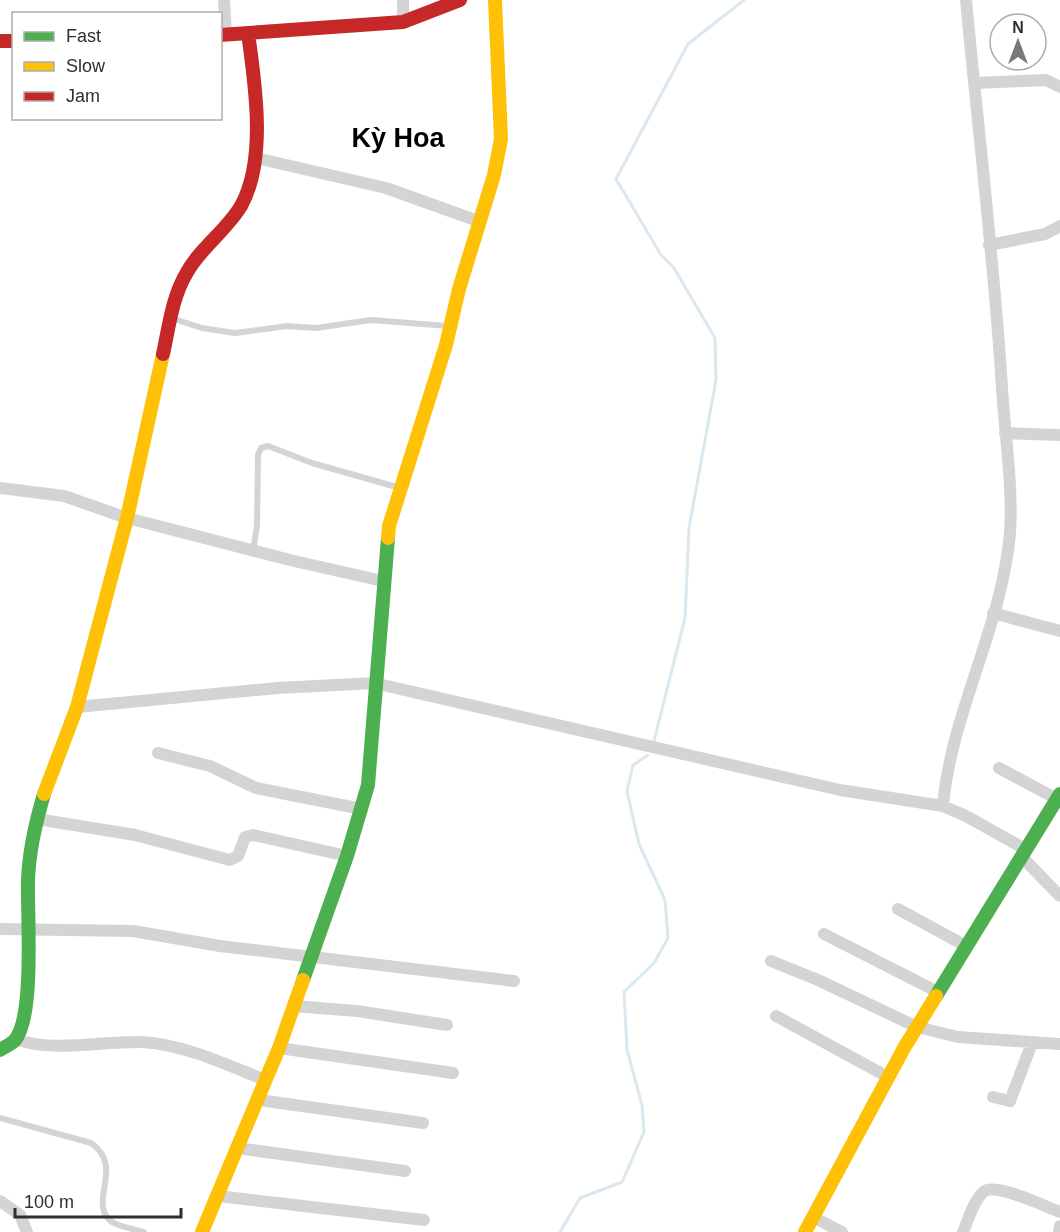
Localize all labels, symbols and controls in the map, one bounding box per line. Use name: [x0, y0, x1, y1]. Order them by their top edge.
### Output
legend: [12, 12, 222, 120]
north arrow: [988, 12, 1048, 72]
text: N: [1012, 19, 1024, 36]
text: Fast: [66, 26, 101, 46]
text: Slow: [66, 56, 106, 76]
text: Jam: [66, 86, 100, 106]
district label: Kỳ Hoa: [351, 123, 445, 153]
scale bar: [15, 1181, 182, 1219]
text: 100 m: [24, 1192, 74, 1212]

